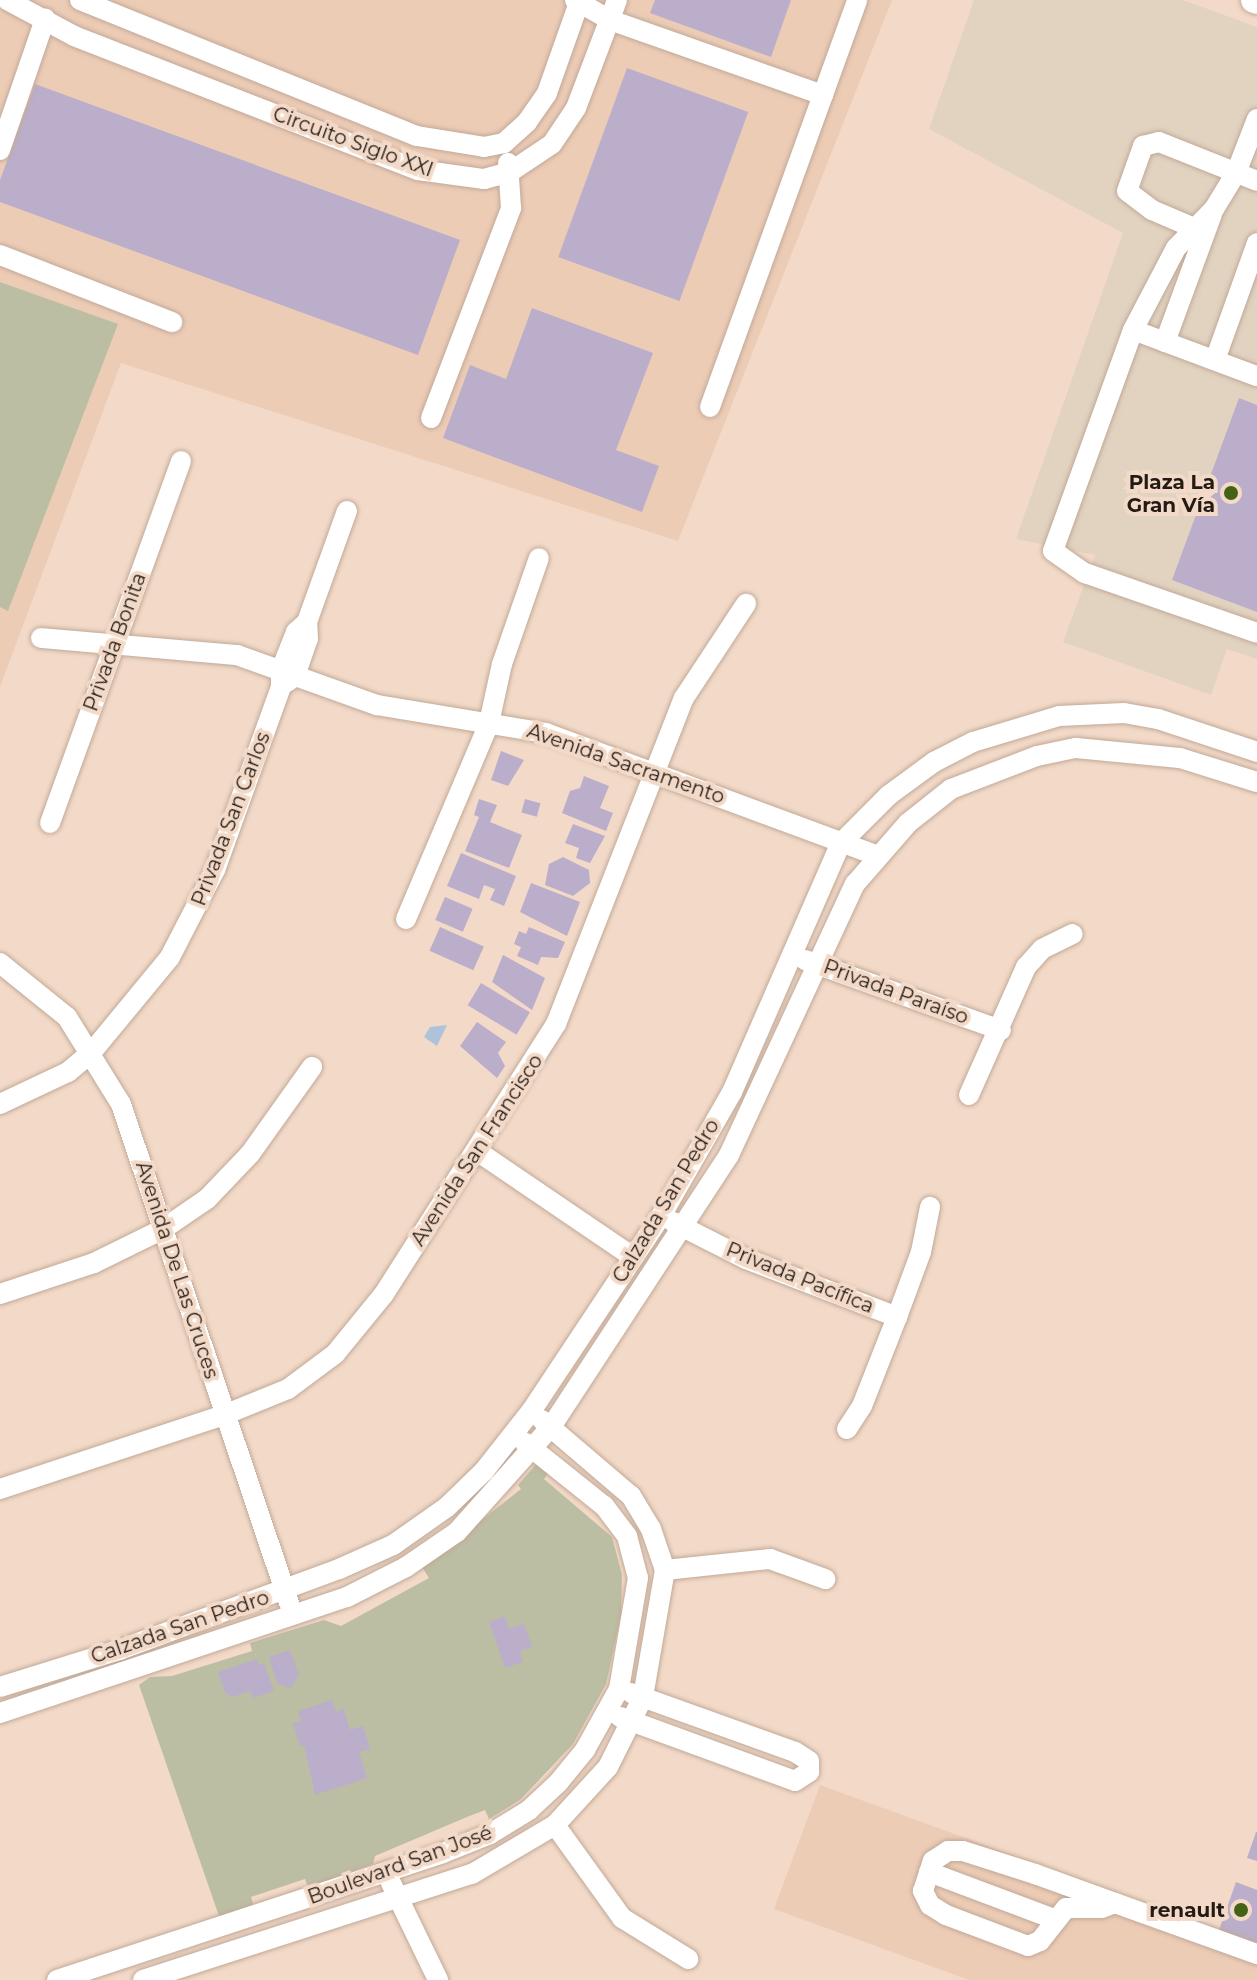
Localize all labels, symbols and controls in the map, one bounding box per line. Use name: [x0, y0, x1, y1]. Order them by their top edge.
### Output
street label: Circuito Siglo XXI: [270, 102, 436, 182]
place label: Plaza La Gran Vía: [1127, 470, 1215, 517]
marker: Plaza La Gran Vía: [1222, 484, 1240, 502]
street label: Privada Bonita: [79, 569, 151, 715]
street label: Avenida Sacramento: [524, 719, 728, 809]
street label: Privada San Carlos: [187, 729, 275, 909]
street label: Privada Paraíso: [820, 955, 972, 1029]
street label: Avenida San Francisco: [406, 1050, 548, 1250]
street label: Calzada San Pedro: [608, 1115, 724, 1287]
street label: Avenida De Las Cruces: [131, 1158, 223, 1382]
street label: Privada Pacífica: [723, 1237, 877, 1319]
street label: Calzada San Pedro: [88, 1585, 272, 1669]
street label: Boulevard San José: [305, 1820, 495, 1910]
place label: renault: [1149, 1898, 1225, 1922]
marker: renault: [1232, 1901, 1250, 1919]

